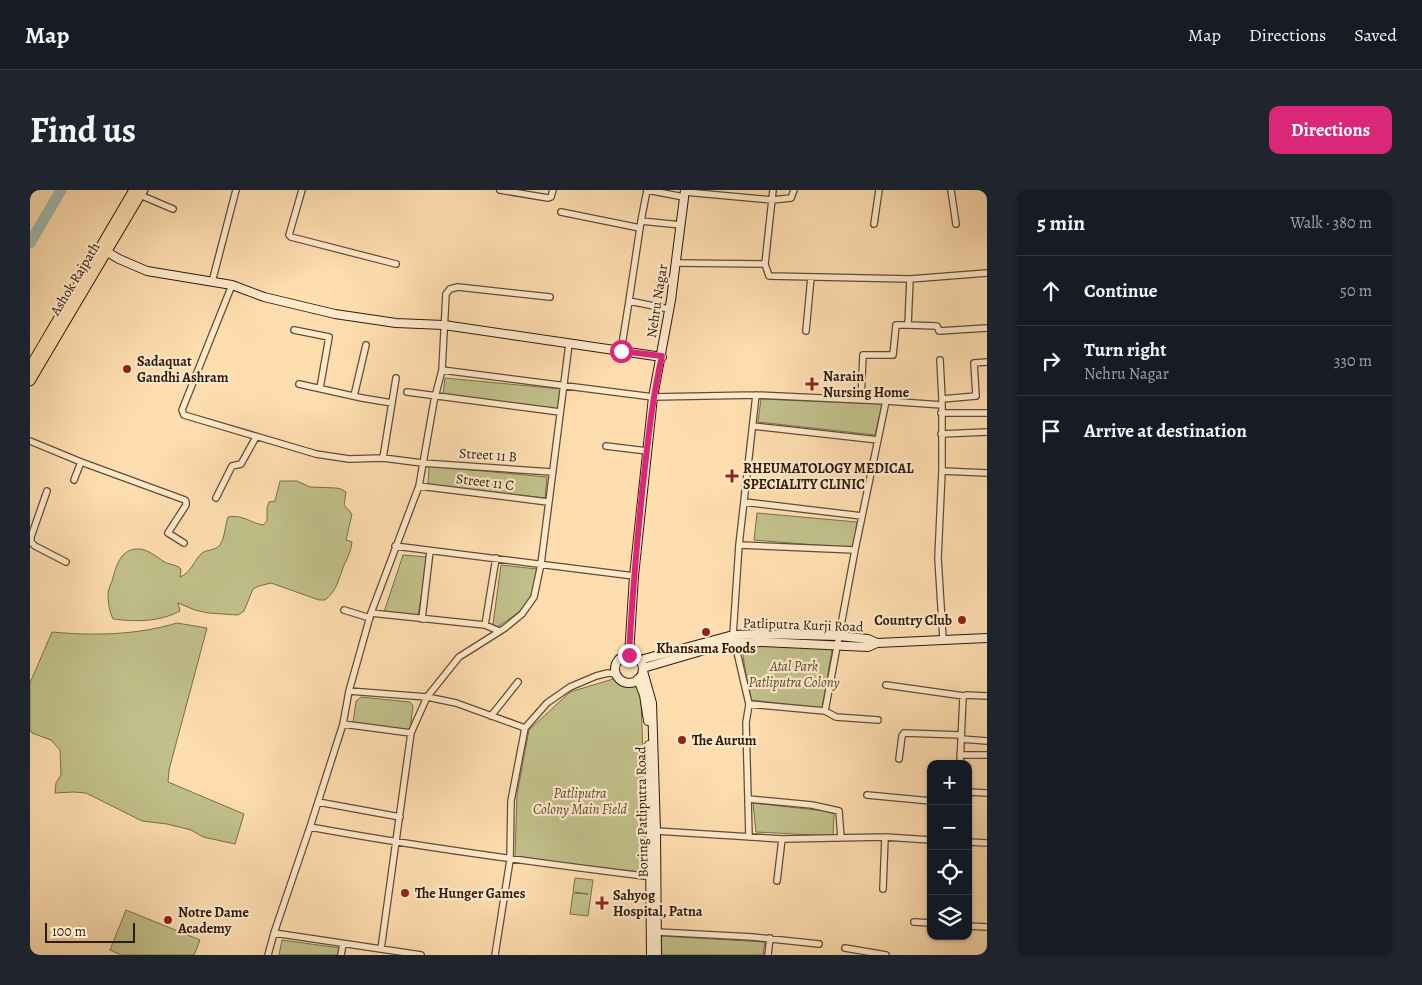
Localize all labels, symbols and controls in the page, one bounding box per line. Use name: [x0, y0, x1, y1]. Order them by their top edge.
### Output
text: Map: [25, 19, 69, 51]
text: Map: [1188, 23, 1221, 47]
text: Directions: [1249, 23, 1326, 47]
text: Saved: [1354, 23, 1397, 47]
text: Find us: [30, 106, 136, 154]
button: Directions: [1269, 106, 1392, 154]
text: 5 min: [1037, 209, 1085, 237]
text: Walk · 380 m: [1290, 212, 1372, 234]
street label: Ashok Rajpath: [45, 238, 105, 320]
street label: Nehru Nagar: [642, 262, 672, 339]
icon: ahead: [1037, 277, 1065, 305]
text: Continue: [1084, 278, 1158, 304]
text: 50 m: [1340, 280, 1372, 302]
text: Turn right: [1084, 337, 1166, 363]
route start: [610, 340, 633, 363]
icon: right: [1037, 347, 1065, 375]
text: 330 m: [1334, 350, 1372, 372]
place label: Sadaquat Gandhi Ashram: [137, 352, 229, 387]
marker: Sadaquat Gandhi Ashram: [121, 363, 133, 375]
text: Nehru Nagar: [1084, 363, 1169, 385]
place label: Narain Nursing Home: [823, 367, 910, 402]
marker: Narain Nursing Home: [805, 377, 819, 391]
icon: arrive: [1037, 417, 1065, 445]
text: Arrive at destination: [1084, 418, 1247, 444]
street label: Street 11 B: [458, 444, 518, 466]
place label: RHEUMATOLOGY MEDICAL SPECIALITY CLINIC: [743, 459, 914, 494]
street label: Street 11 C: [455, 469, 515, 495]
marker: RHEUMATOLOGY MEDICAL SPECIALITY CLINIC: [725, 469, 739, 483]
place label: Country Club: [874, 611, 952, 630]
street label: Patliputra Kurji Road: [742, 613, 864, 637]
marker: Country Club: [956, 614, 968, 626]
marker: Khansama Foods: [700, 626, 712, 638]
place label: Khansama Foods: [656, 639, 756, 658]
route end: [618, 644, 641, 667]
park label: Atal Park Patliputra Colony: [748, 657, 840, 692]
place label: The Aurum: [692, 731, 757, 750]
marker: The Aurum: [676, 734, 688, 746]
street label: Boring Patliputra Road: [631, 746, 653, 878]
map controls: [927, 760, 972, 940]
button: +: [927, 760, 972, 805]
park label: Patliputra Colony Main Field: [533, 784, 628, 819]
button: −: [927, 805, 972, 850]
button: locate: [927, 850, 972, 895]
place label: The Hunger Games: [415, 884, 526, 903]
place label: Sahyog Hospital, Patna: [613, 886, 703, 921]
marker: The Hunger Games: [399, 887, 411, 899]
button: layers: [927, 895, 972, 940]
marker: Sahyog Hospital, Patna: [595, 896, 609, 910]
place label: Notre Dame Academy: [177, 903, 249, 938]
marker: Notre Dame Academy: [162, 914, 174, 926]
scale bar: [45, 920, 135, 943]
text: 100 m: [52, 922, 86, 941]

